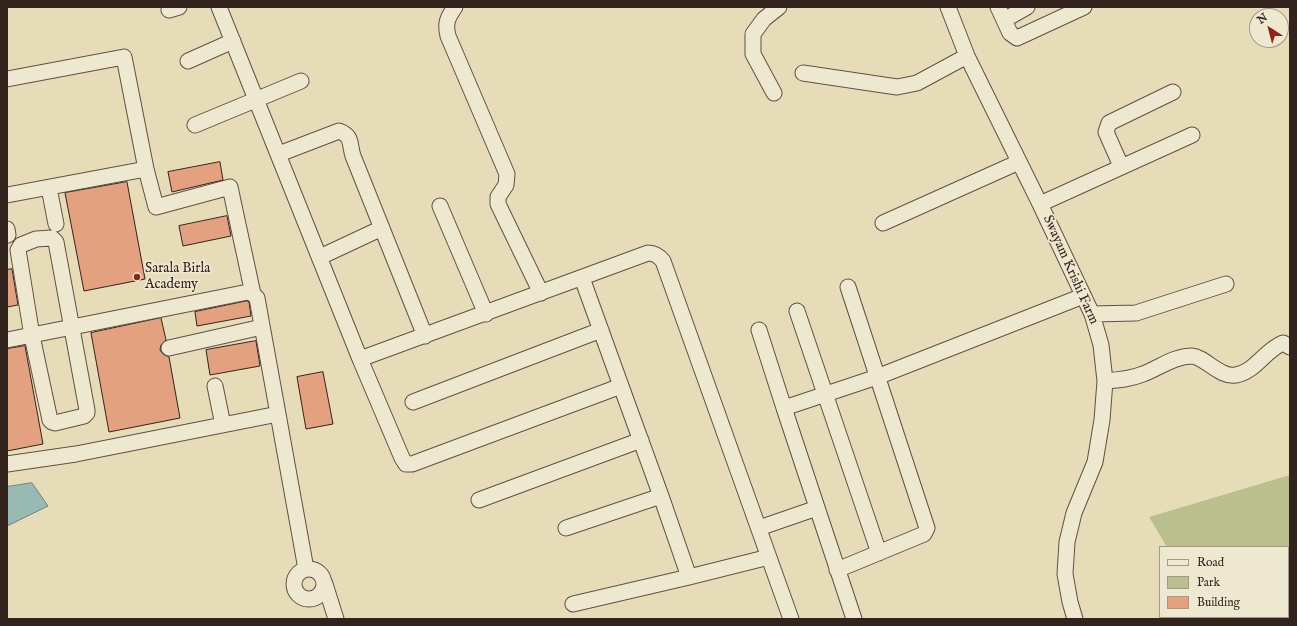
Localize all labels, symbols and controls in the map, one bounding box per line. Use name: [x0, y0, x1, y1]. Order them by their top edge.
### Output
north arrow: [1249, 8, 1289, 48]
text: N: [1255, 11, 1271, 28]
street label: Swayam Krishi Farm: [1038, 213, 1102, 327]
place label: Sarala Birla Academy: [145, 261, 210, 294]
marker: Sarala Birla Academy: [132, 272, 142, 282]
legend: [1159, 546, 1289, 618]
text: Road: [1197, 555, 1224, 570]
text: Park: [1197, 575, 1220, 590]
text: Building: [1197, 595, 1240, 610]

